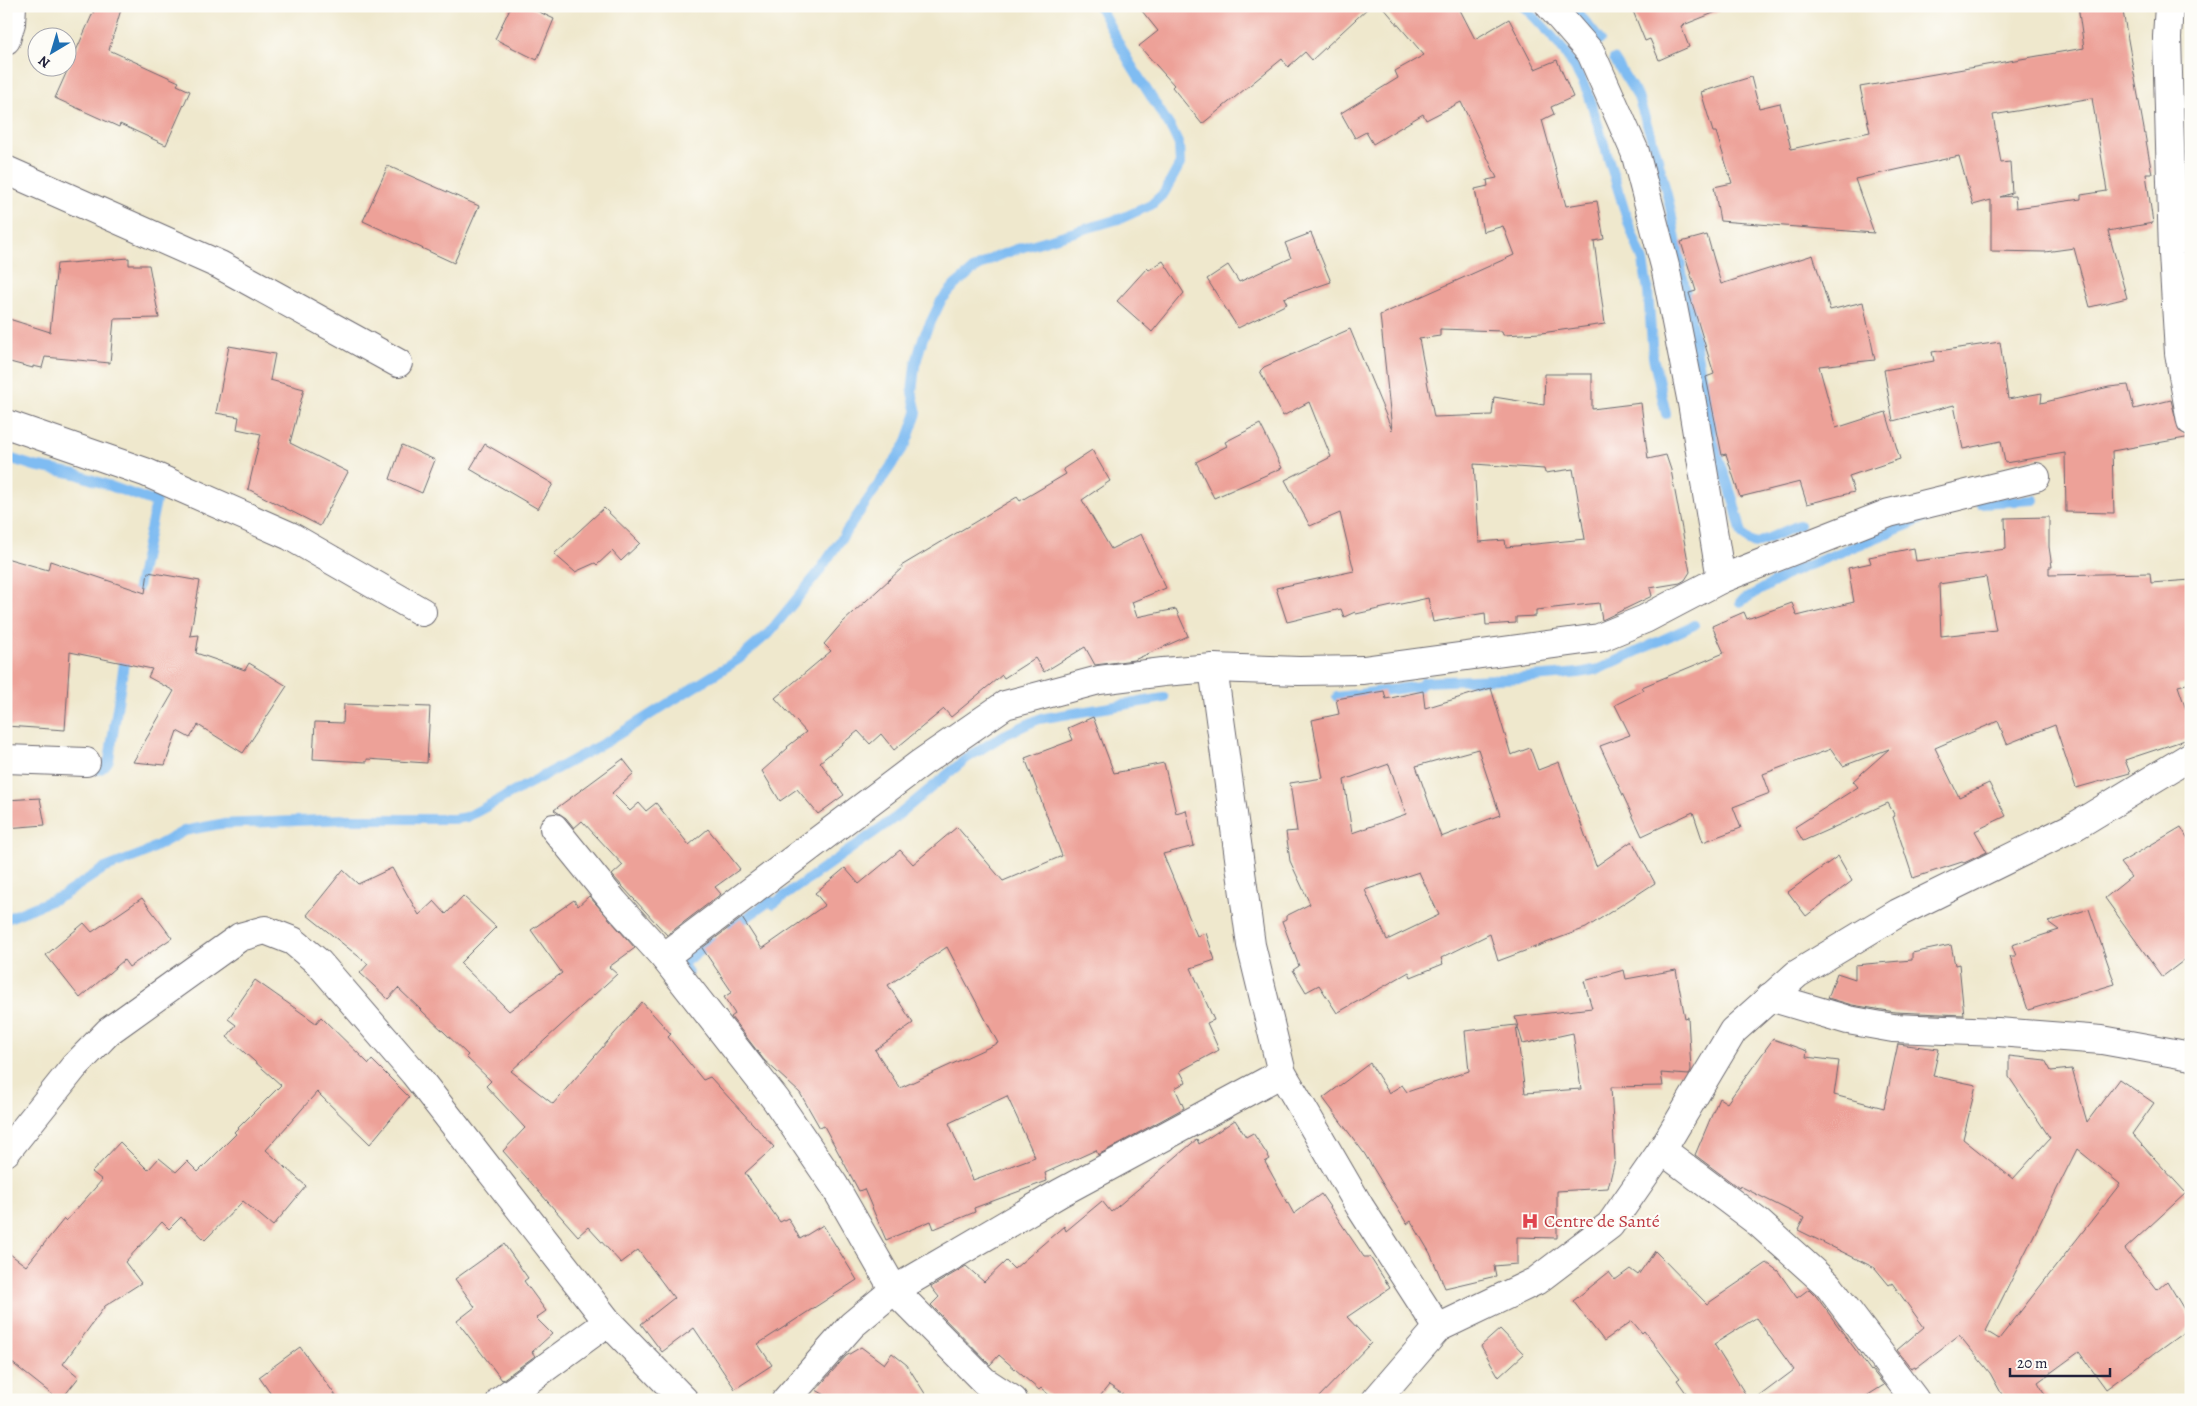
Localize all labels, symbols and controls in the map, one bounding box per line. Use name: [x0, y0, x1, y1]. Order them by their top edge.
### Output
north arrow: [28, 28, 78, 78]
text: N: [34, 51, 54, 72]
place label: Centre de Santé: [1544, 1209, 1660, 1233]
hospital icon: Centre de Santé: [1520, 1211, 1540, 1231]
scale bar: [2010, 1346, 2110, 1378]
text: 20 m: [2017, 1353, 2048, 1373]

